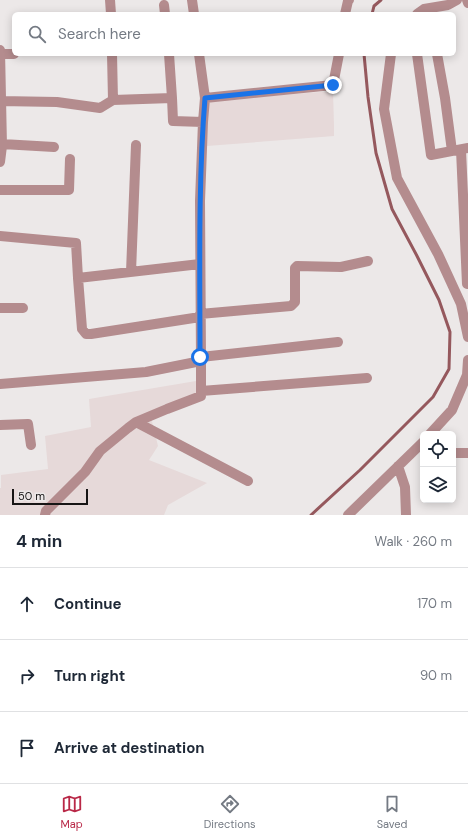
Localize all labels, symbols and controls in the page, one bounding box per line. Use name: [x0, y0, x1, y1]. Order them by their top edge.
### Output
search box: [12, 12, 456, 56]
icon: search: [26, 23, 48, 45]
text: Search here: [58, 24, 141, 44]
route end: [324, 76, 342, 94]
route start: [191, 348, 209, 366]
map controls: [420, 431, 456, 503]
button: locate: [420, 431, 456, 467]
button: layers: [420, 467, 456, 503]
scale bar: [12, 487, 88, 506]
text: 50 m: [18, 489, 45, 503]
text: 4 min: [16, 530, 62, 552]
text: Walk · 260 m: [374, 533, 452, 550]
icon: ahead: [16, 593, 38, 615]
text: Continue: [54, 594, 122, 614]
text: 170 m: [417, 595, 452, 612]
icon: right: [16, 665, 38, 687]
text: Turn right: [54, 666, 125, 686]
text: 90 m: [420, 667, 452, 684]
icon: arrive: [16, 737, 38, 759]
text: Arrive at destination: [54, 738, 205, 758]
tab: Map: [61, 793, 83, 831]
tab: Directions: [204, 793, 256, 831]
tab: Saved: [377, 793, 407, 831]

